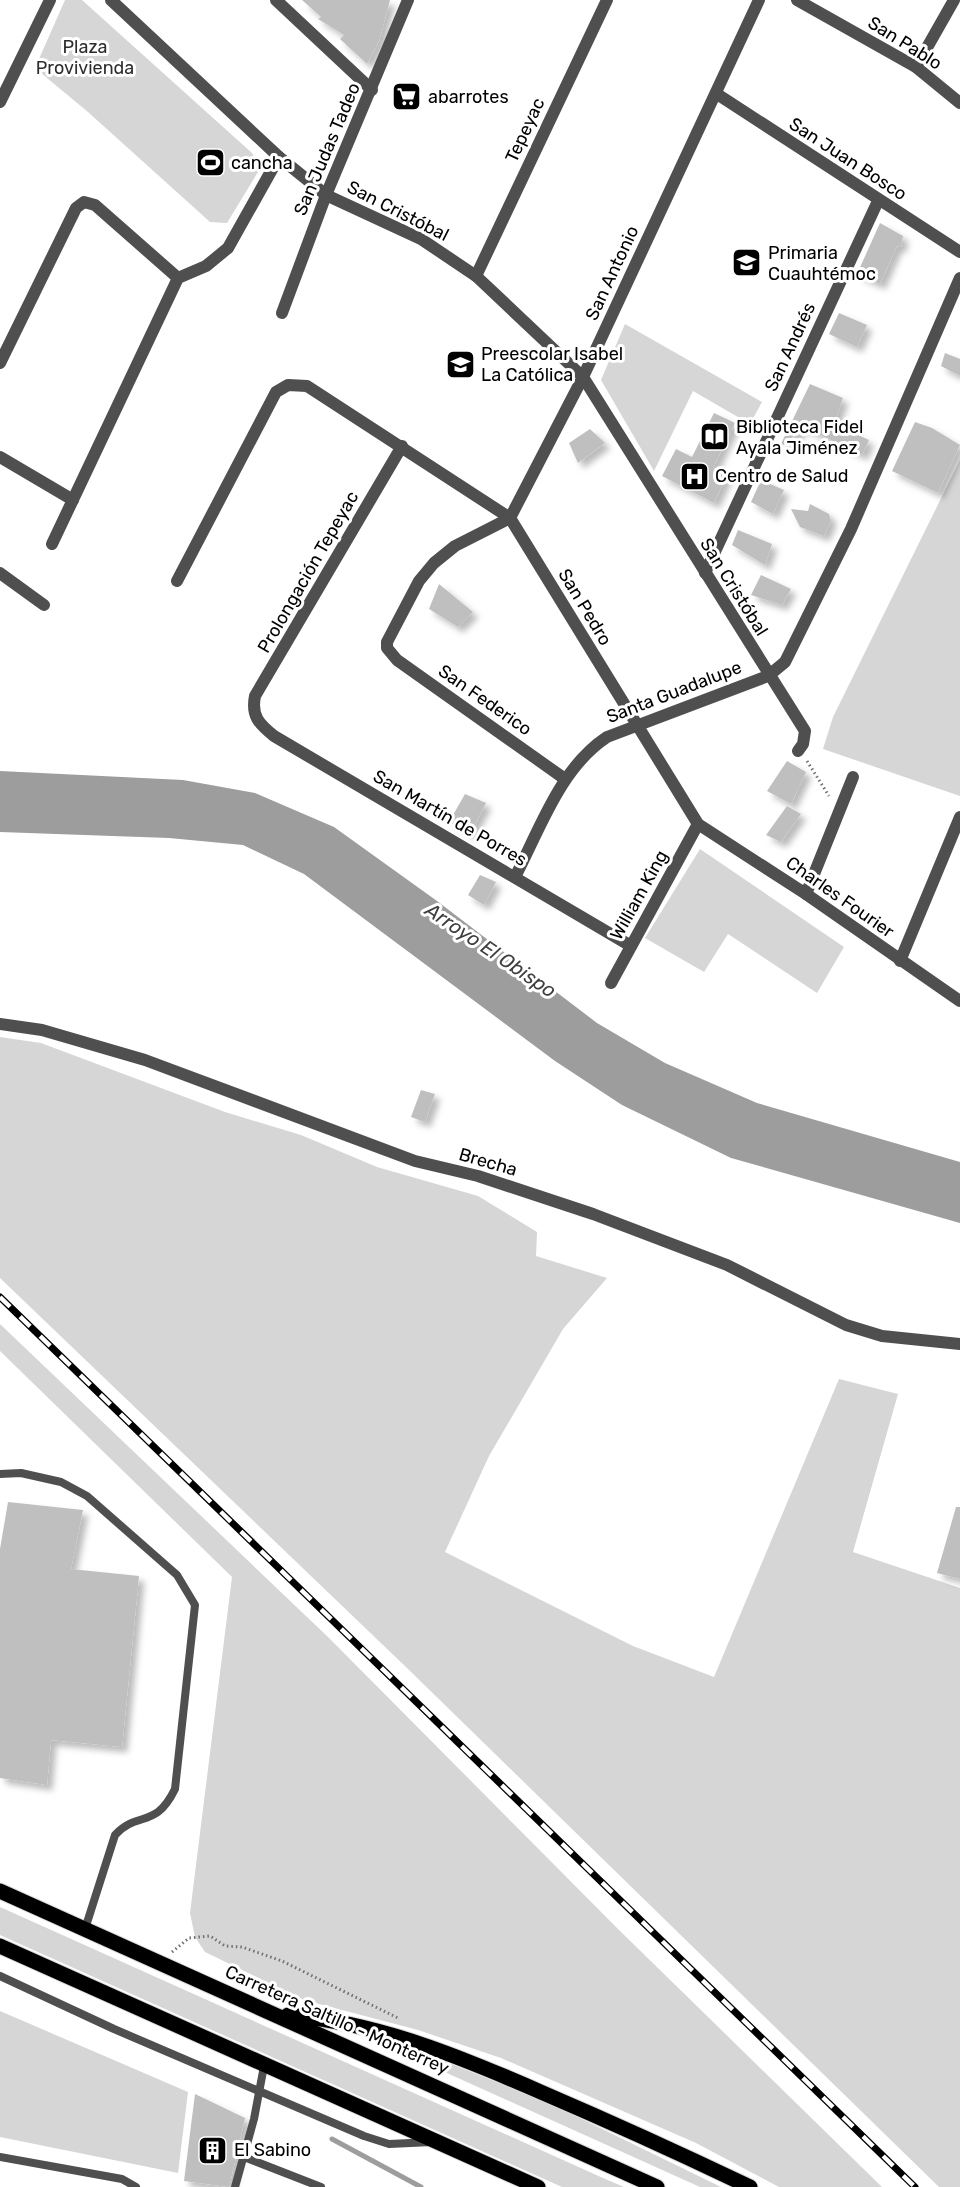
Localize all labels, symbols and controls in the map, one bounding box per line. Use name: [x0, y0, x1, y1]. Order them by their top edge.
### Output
street label: San Pablo: [864, 12, 946, 74]
park label: Plaza Provivienda: [36, 36, 134, 79]
street label: San Judas Tadeo: [289, 79, 365, 219]
supermarket icon: abarrotes: [391, 81, 423, 113]
place label: abarrotes: [428, 86, 509, 108]
street label: Tepeyac: [501, 94, 550, 166]
street label: San Juan Bosco: [785, 113, 911, 205]
sports icon: cancha: [194, 147, 226, 179]
place label: cancha: [231, 152, 293, 174]
street label: San Cristóbal: [343, 176, 453, 246]
street label: San Antonio: [581, 222, 643, 324]
place label: Primaria Cuauhtémoc: [768, 242, 876, 285]
school or university icon: Primaria Cuauhtémoc: [731, 247, 763, 279]
street label: San Andrés: [760, 299, 820, 395]
place label: Preescolar Isabel La Católica: [481, 343, 623, 386]
school or university icon: Preescolar Isabel La Católica: [444, 348, 476, 380]
place label: Biblioteca Fidel Ayala Jiménez: [736, 416, 864, 459]
library icon: Biblioteca Fidel Ayala Jiménez: [699, 421, 731, 453]
hospital icon: Centro de Salud: [678, 460, 710, 492]
place label: Centro de Salud: [715, 465, 849, 487]
street label: Prolongación Tepeyac: [253, 487, 363, 657]
street label: San Cristóbal: [695, 534, 773, 640]
street label: San Pedro: [554, 565, 616, 649]
street label: Santa Guadalupe: [603, 656, 745, 728]
street label: San Federico: [434, 660, 536, 740]
street label: San Martín de Porres: [369, 765, 531, 871]
street label: William King: [605, 846, 673, 944]
street label: Charles Fourier: [782, 851, 899, 943]
water label: Arroyo El Obispo: [420, 897, 561, 1003]
street label: Brecha: [456, 1143, 520, 1181]
street label: Carretera Saltillo - Monterrey: [222, 1961, 452, 2079]
building icon: El Sabino: [197, 2134, 229, 2166]
place label: El Sabino: [234, 2139, 311, 2161]

